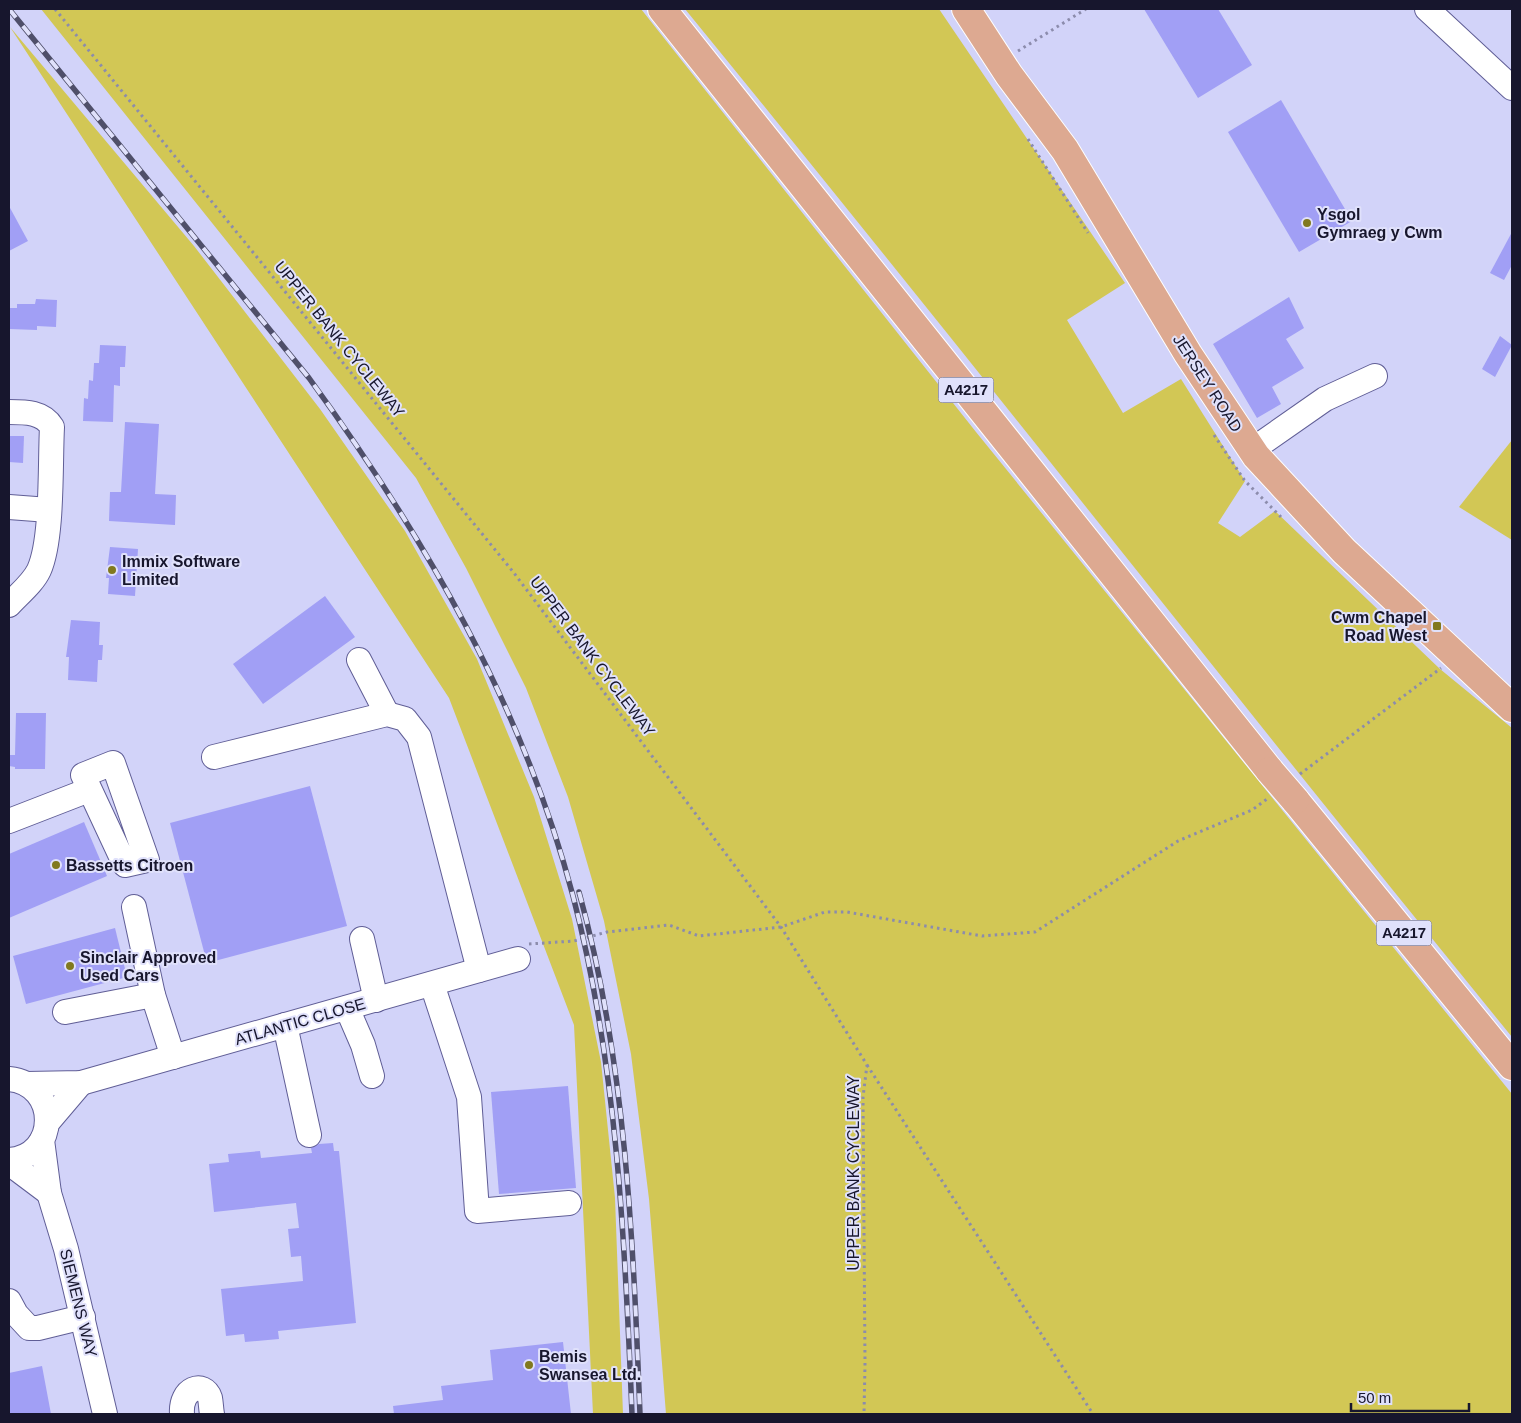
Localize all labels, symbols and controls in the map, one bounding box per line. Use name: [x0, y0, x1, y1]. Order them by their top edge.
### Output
place label: Ysgol Gymraeg y Cwm: [1317, 206, 1442, 241]
marker: Ysgol Gymraeg y Cwm: [1301, 217, 1313, 229]
street label: UPPER BANK CYCLEWAY: [271, 258, 408, 421]
street label: JERSEY ROAD: [1170, 331, 1245, 435]
road number: A4217: [938, 378, 994, 402]
place label: Immix Software Limited: [122, 553, 240, 588]
marker: Immix Software Limited: [106, 564, 118, 576]
street label: UPPER BANK CYCLEWAY: [527, 573, 658, 740]
place label: Cwm Chapel Road West: [1331, 609, 1428, 644]
marker: Cwm Chapel Road West: [1431, 620, 1443, 632]
place label: Bassetts Citroen: [66, 857, 193, 874]
marker: Bassetts Citroen: [50, 859, 62, 871]
road number: A4217: [1376, 920, 1432, 946]
place label: Sinclair Approved Used Cars: [80, 949, 216, 984]
marker: Sinclair Approved Used Cars: [64, 960, 76, 972]
street label: ATLANTIC CLOSE: [233, 995, 367, 1048]
street label: UPPER BANK CYCLEWAY: [845, 1075, 862, 1271]
street label: SIEMENS WAY: [57, 1247, 100, 1359]
place label: Bemis Swansea Ltd.: [539, 1348, 641, 1383]
marker: Bemis Swansea Ltd.: [523, 1359, 535, 1371]
scale bar: [1351, 1380, 1468, 1412]
text: 50 m: [1358, 1389, 1391, 1406]

